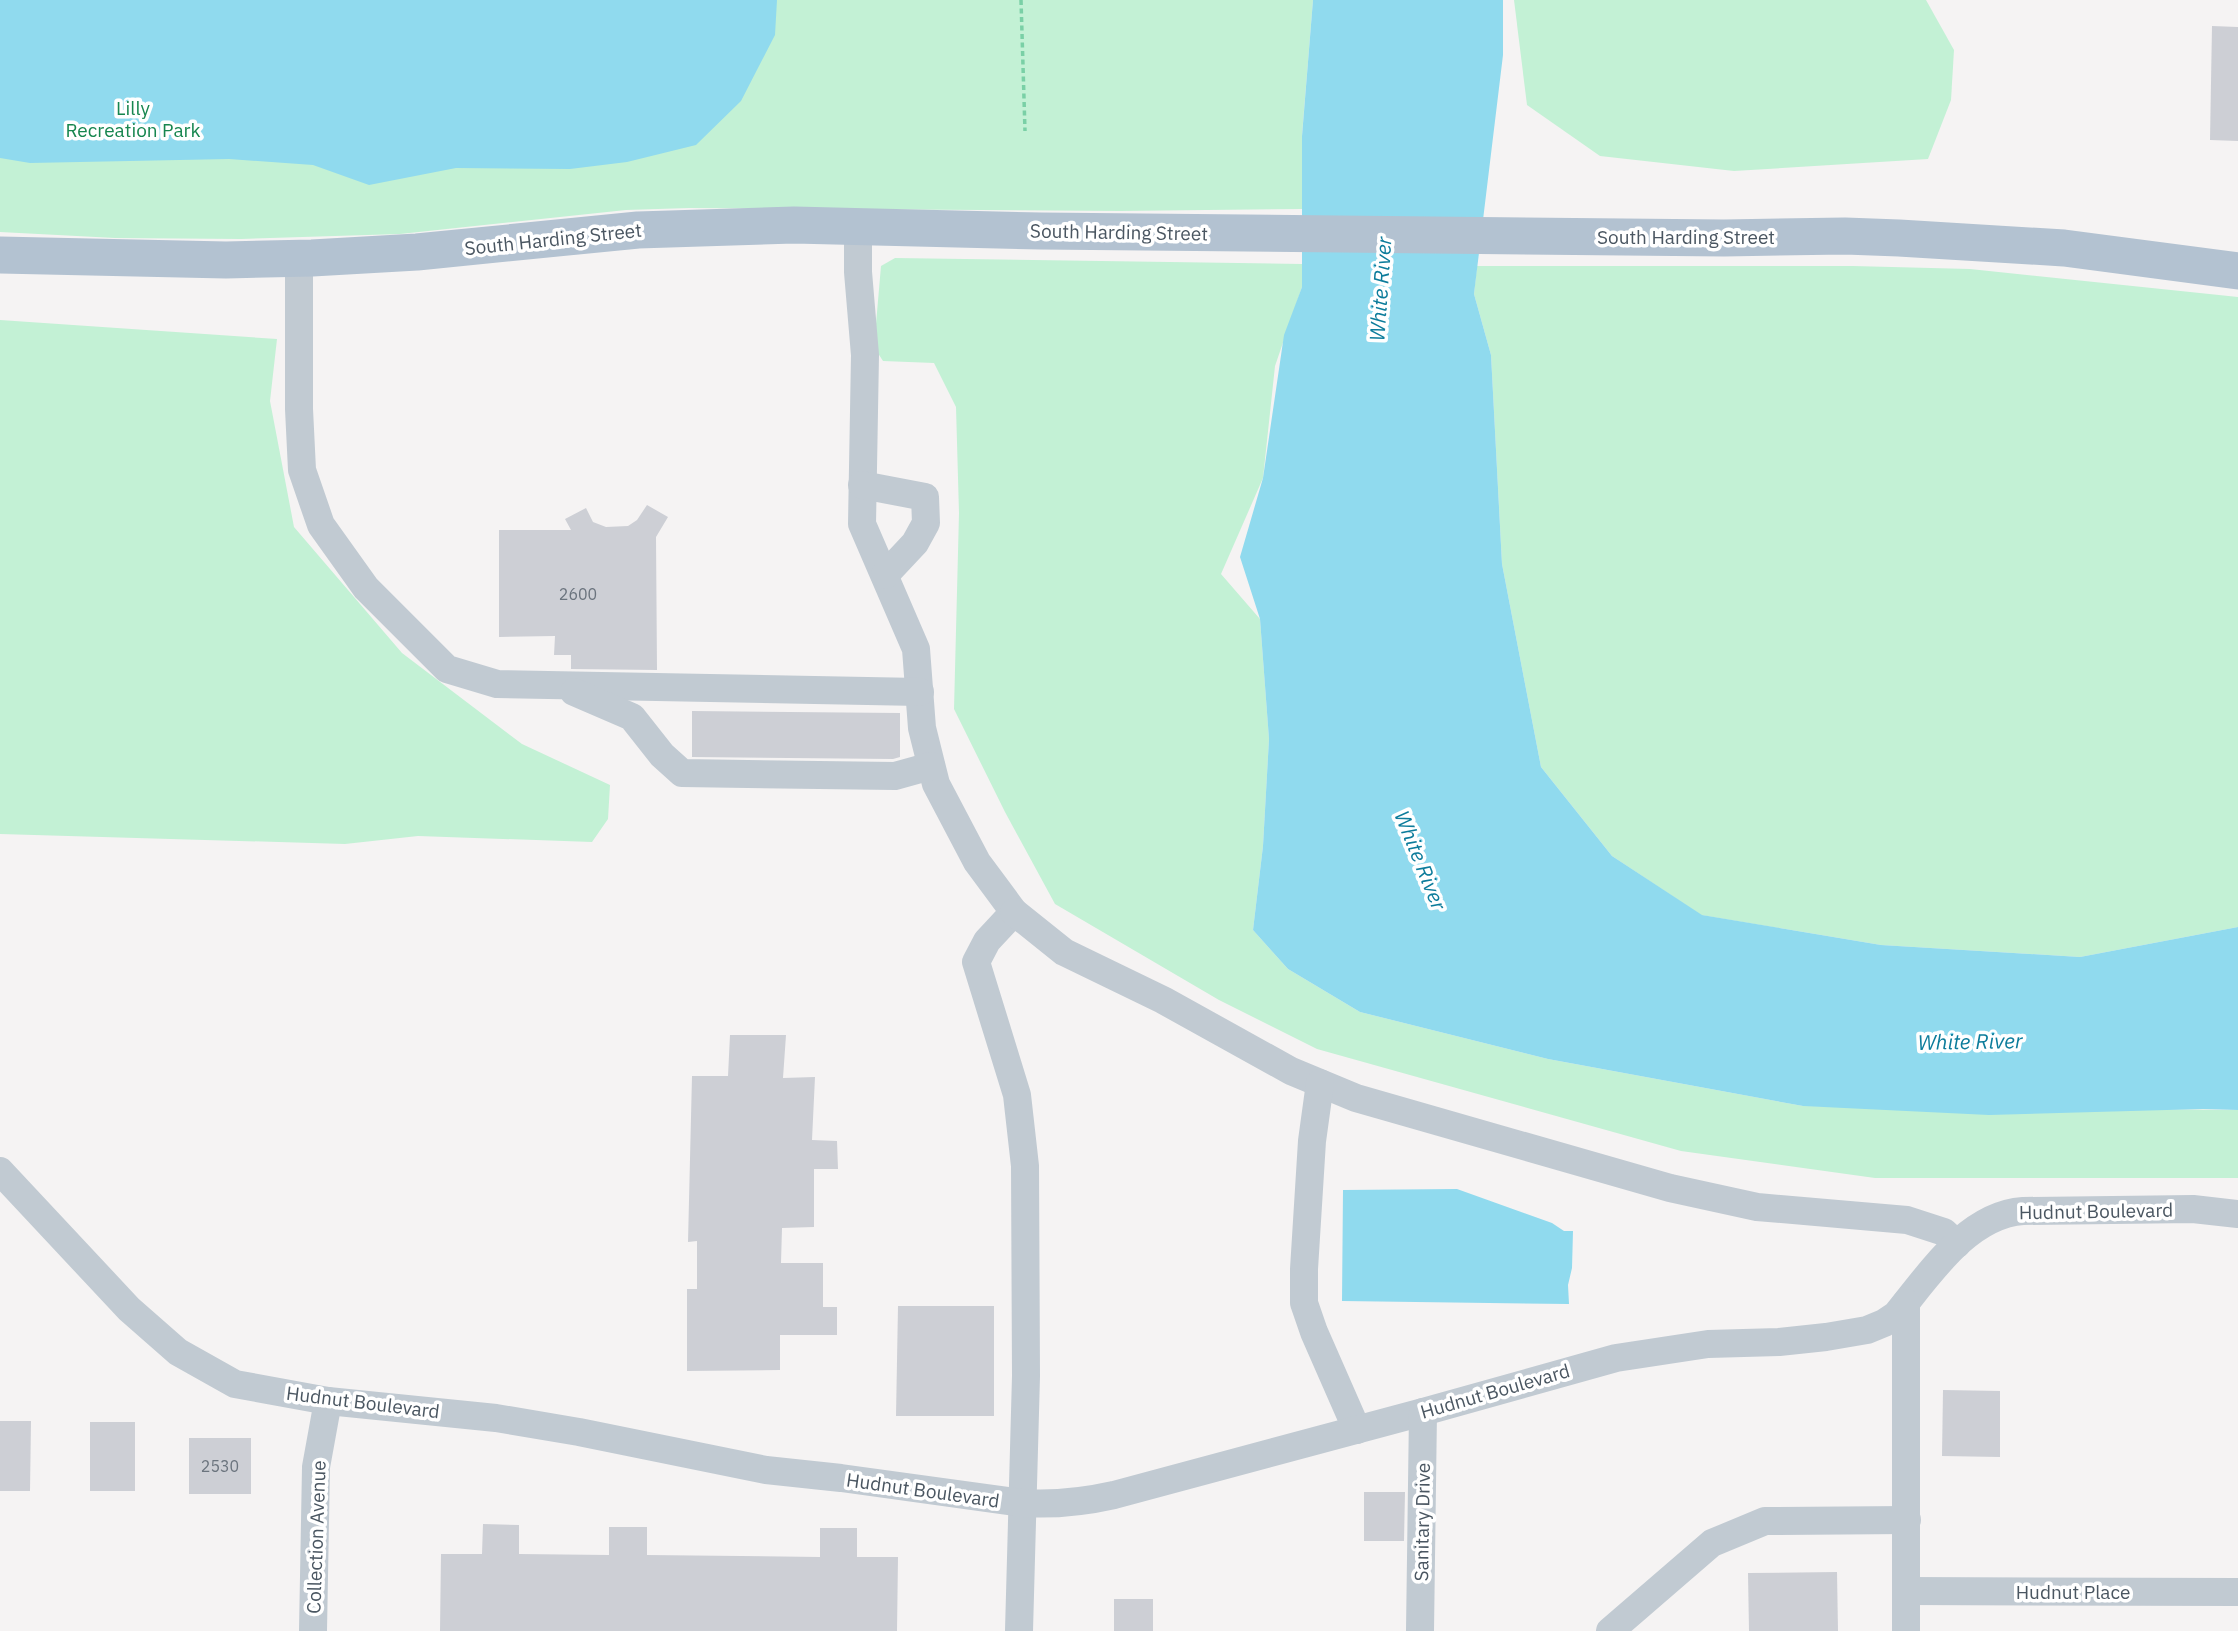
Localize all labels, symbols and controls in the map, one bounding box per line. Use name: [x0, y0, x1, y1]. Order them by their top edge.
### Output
park label: Lilly Recreation Park: [65, 96, 201, 142]
street label: South Harding Street: [463, 218, 643, 260]
street label: South Harding Street: [1030, 218, 1208, 246]
street label: South Harding Street: [1597, 225, 1775, 249]
water label: White River: [1362, 234, 1398, 342]
house number: 2600: [559, 584, 597, 604]
water label: White River: [1388, 806, 1454, 915]
water label: White River: [1917, 1026, 2024, 1056]
street label: Hudnut Boulevard: [2019, 1198, 2173, 1224]
street label: Hudnut Boulevard: [1417, 1358, 1573, 1424]
street label: Hudnut Boulevard: [285, 1381, 441, 1423]
house number: 2530: [201, 1456, 239, 1476]
street label: Collection Avenue: [301, 1460, 331, 1614]
street label: Sanitary Drive: [1409, 1462, 1435, 1582]
street label: Hudnut Boulevard: [845, 1467, 1001, 1513]
street label: Hudnut Place: [2016, 1580, 2130, 1604]

